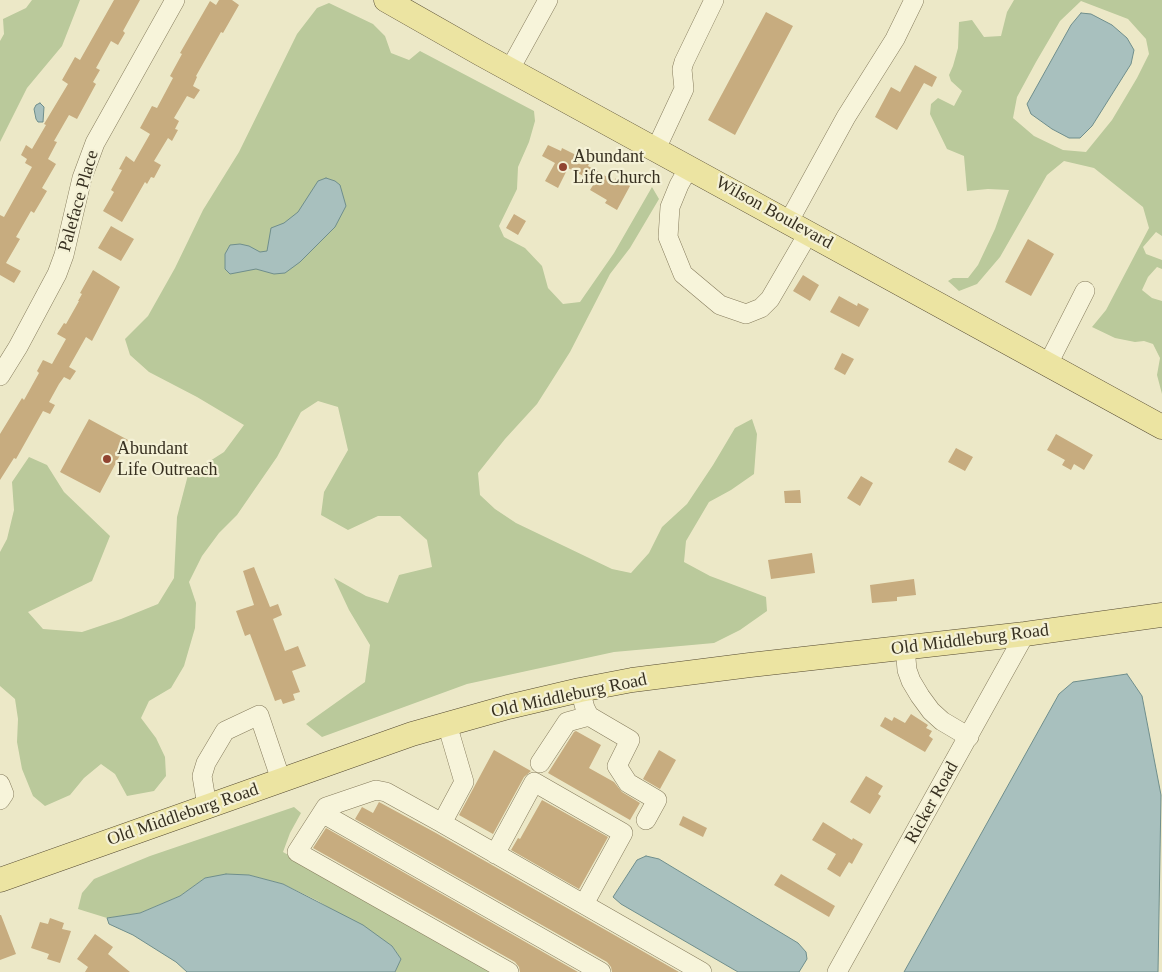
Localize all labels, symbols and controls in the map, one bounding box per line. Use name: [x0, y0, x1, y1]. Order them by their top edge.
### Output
place label: Abundant Life Church: [573, 146, 660, 188]
street label: Paleface Place: [54, 148, 104, 254]
marker: Abundant Life Church: [557, 161, 569, 173]
street label: Wilson Boulevard: [712, 172, 836, 254]
place label: Abundant Life Outreach: [117, 438, 217, 480]
marker: Abundant Life Outreach: [101, 453, 113, 465]
street label: Old Middleburg Road: [890, 620, 1050, 660]
street label: Old Middleburg Road: [489, 669, 649, 723]
street label: Ricker Road: [901, 758, 963, 848]
street label: Old Middleburg Road: [104, 779, 262, 851]

